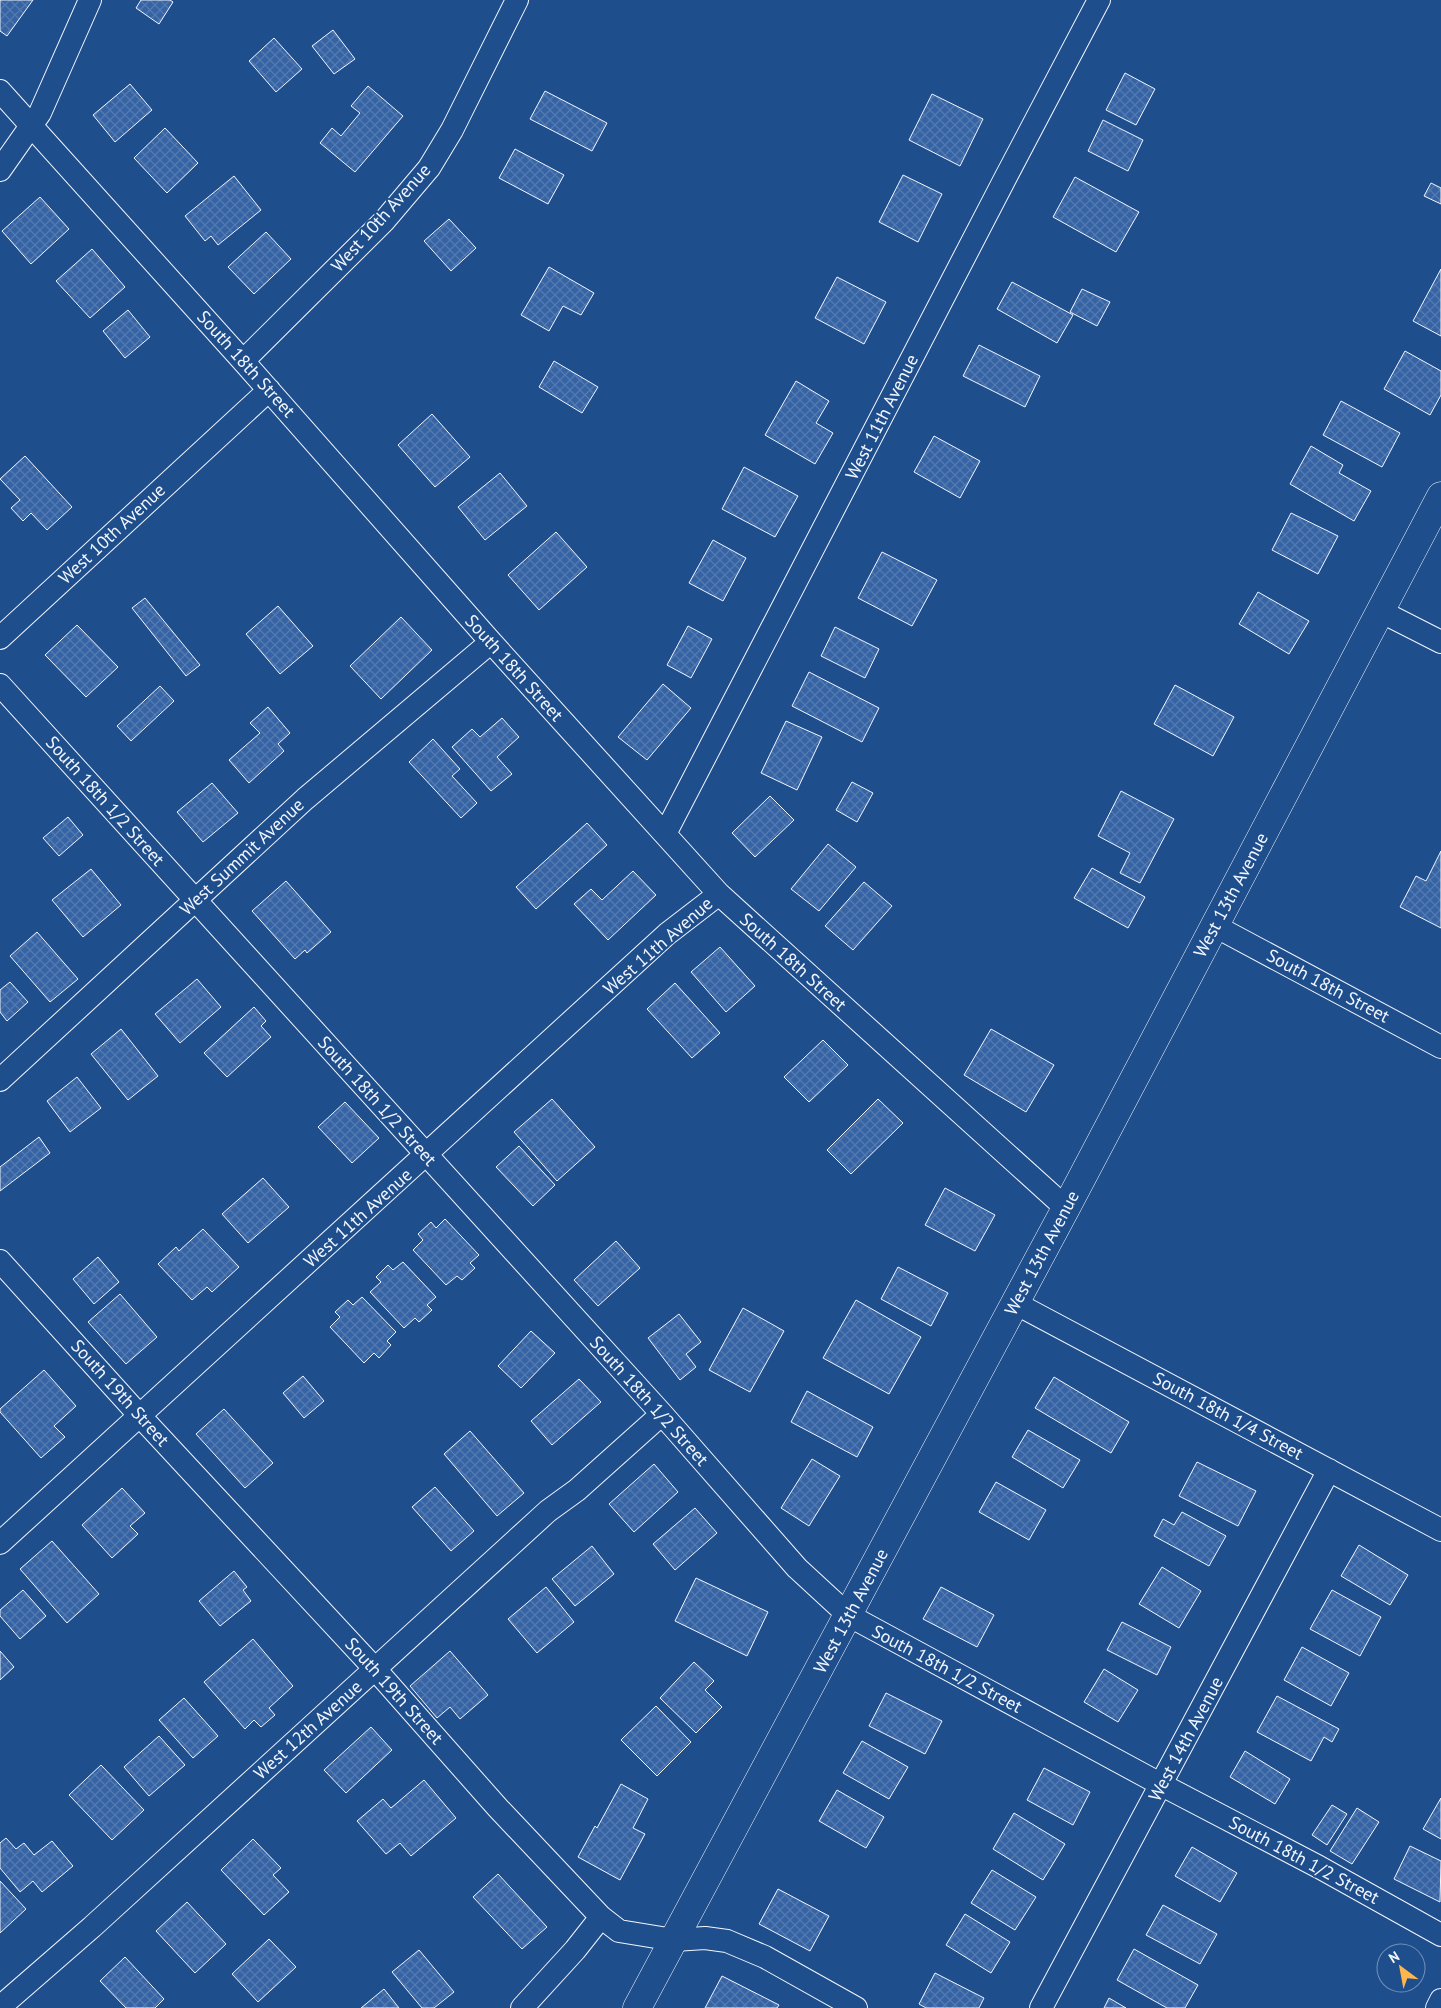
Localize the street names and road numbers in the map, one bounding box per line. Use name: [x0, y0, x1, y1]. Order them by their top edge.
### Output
street label: West 10th Avenue: [326, 159, 435, 277]
street label: South 18th Street: [192, 305, 300, 422]
street label: West 11th Avenue: [840, 350, 923, 483]
street label: West 10th Avenue: [53, 478, 170, 589]
street label: South 18th Street: [460, 609, 568, 726]
street label: South 18th 1/2 Street: [41, 731, 170, 870]
street label: West Summit Avenue: [175, 793, 309, 920]
street label: West 13th Avenue: [1188, 829, 1273, 961]
street label: West 11th Avenue: [598, 892, 717, 1000]
street label: South 18th Street: [735, 908, 852, 1016]
street label: South 18th Street: [1263, 943, 1394, 1028]
street label: South 18th 1/2 Street: [313, 1031, 442, 1170]
street label: West 11th Avenue: [299, 1163, 417, 1272]
street label: West 13th Avenue: [999, 1187, 1084, 1319]
street label: South 18th 1/2 Street: [585, 1331, 714, 1470]
street label: South 19th Street: [66, 1334, 174, 1451]
street label: South 18th 1/4 Street: [1149, 1366, 1307, 1465]
street label: West 13th Avenue: [808, 1545, 893, 1677]
street label: South 18th 1/2 Street: [868, 1619, 1026, 1718]
street label: South 19th Street: [340, 1632, 448, 1749]
street label: West 14th Avenue: [1143, 1673, 1228, 1805]
street label: West 12th Avenue: [249, 1675, 367, 1784]
street label: South 18th 1/2 Street: [1225, 1810, 1383, 1909]

